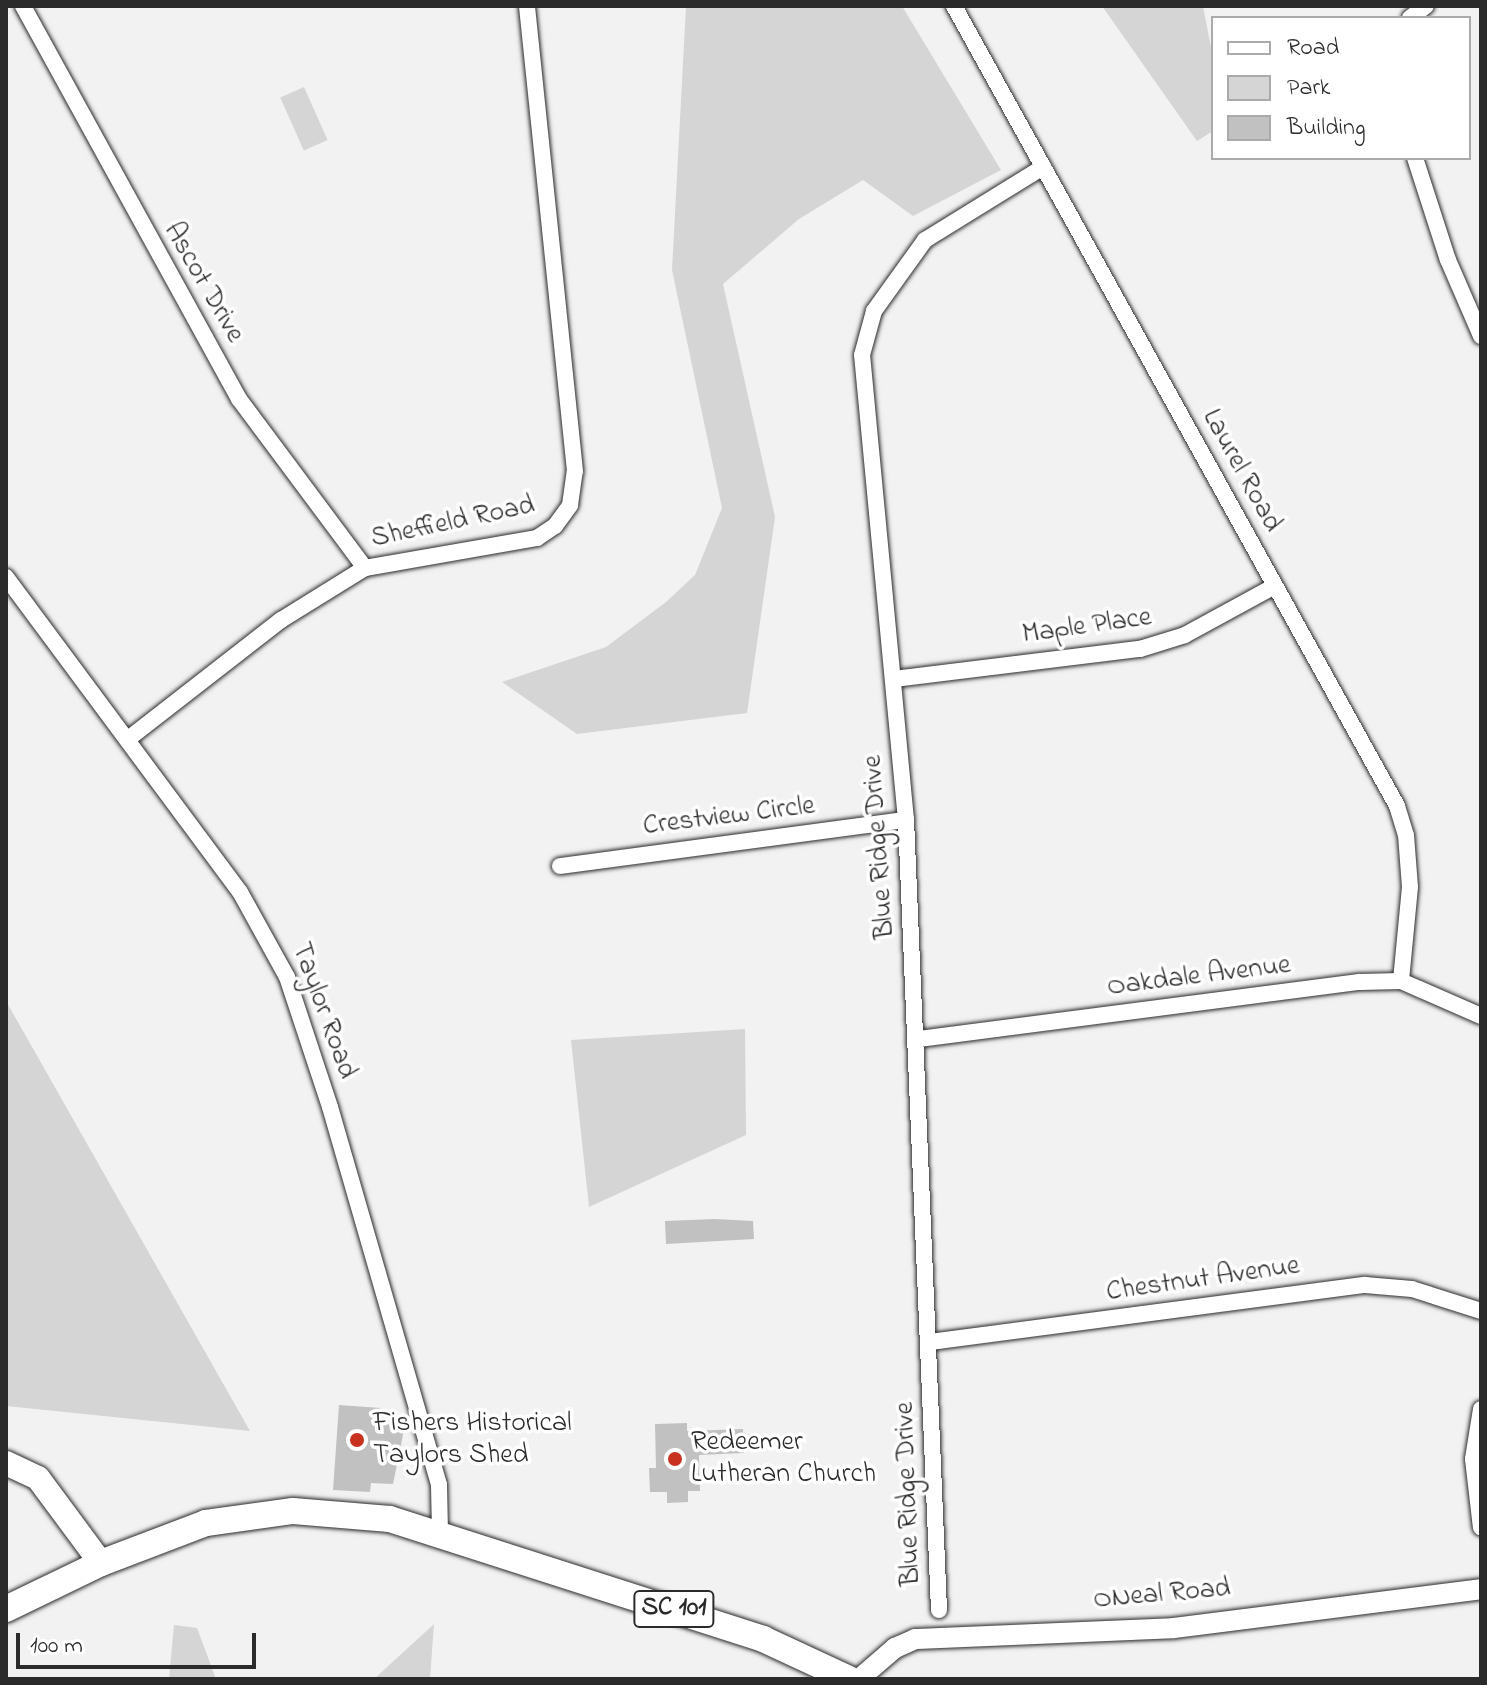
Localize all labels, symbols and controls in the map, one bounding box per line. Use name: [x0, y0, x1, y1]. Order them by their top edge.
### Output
legend: [1211, 16, 1471, 160]
text: Road: [1287, 31, 1339, 66]
text: Park: [1287, 71, 1330, 106]
text: Building: [1287, 111, 1366, 146]
street label: Ascot Drive: [155, 217, 251, 349]
street label: Laurel Road: [1194, 404, 1288, 538]
street label: Sheffield Road: [368, 489, 538, 557]
street label: Maple Place: [1020, 601, 1154, 653]
street label: Blue Ridge Drive: [857, 754, 903, 940]
street label: Crestview Circle: [641, 790, 817, 844]
street label: Taylor Road: [283, 938, 363, 1084]
street label: Oakdale Avenue: [1105, 949, 1293, 1005]
street label: Chestnut Avenue: [1104, 1250, 1302, 1310]
street label: Blue Ridge Drive: [889, 1401, 929, 1587]
place label: Fishers Historical Taylors Shed: [373, 1407, 572, 1473]
place label: Redeemer Lutheran Church: [691, 1426, 876, 1492]
marker: Fishers Historical Taylors Shed: [348, 1431, 366, 1449]
marker: Redeemer Lutheran Church: [666, 1450, 684, 1468]
street label: ONeal Road: [1092, 1572, 1232, 1618]
road number: SC 101: [632, 1587, 716, 1631]
scale bar: [20, 1617, 260, 1667]
text: 100 m: [30, 1629, 83, 1664]

